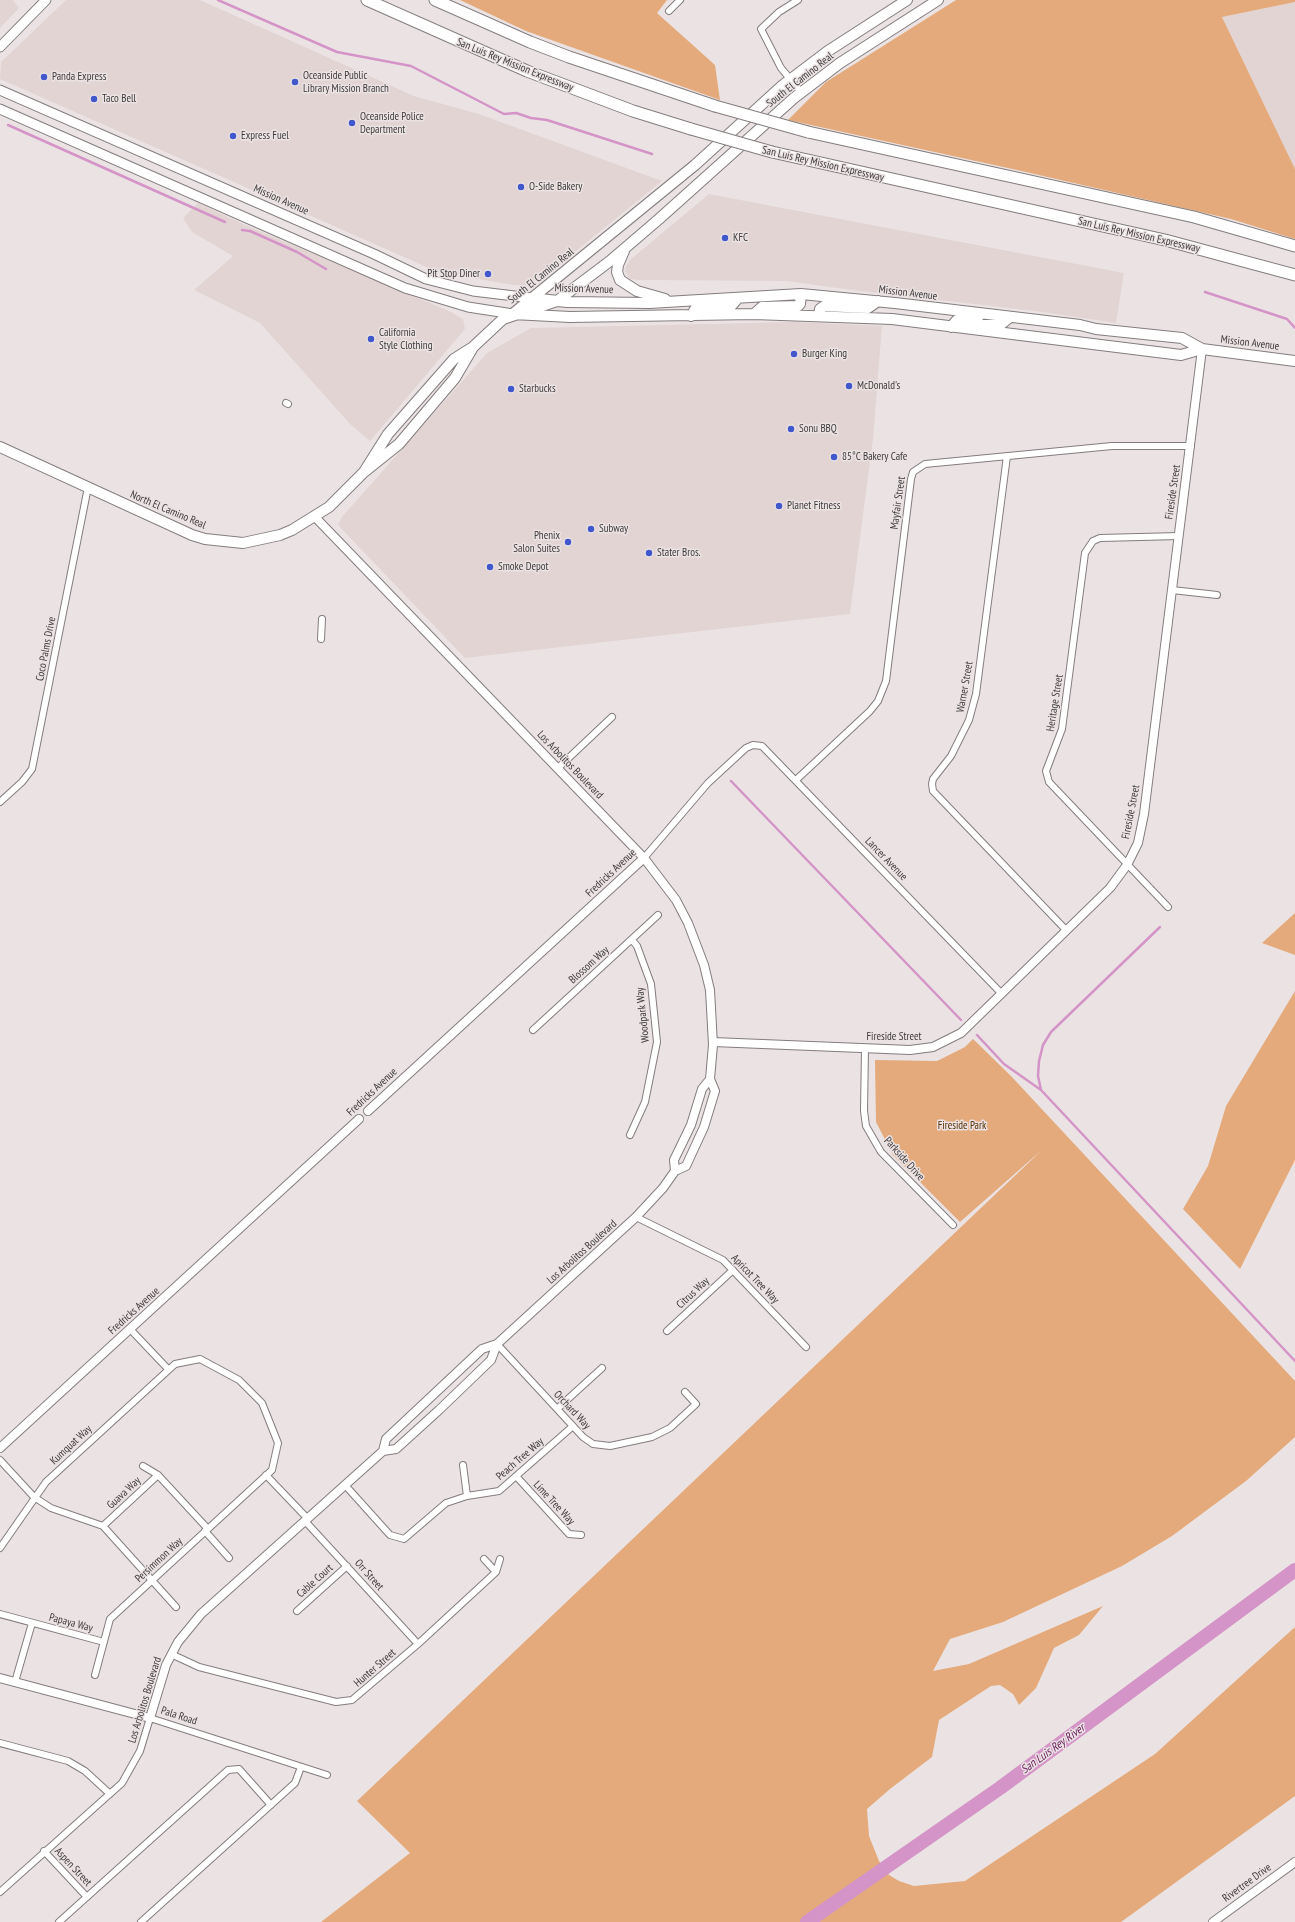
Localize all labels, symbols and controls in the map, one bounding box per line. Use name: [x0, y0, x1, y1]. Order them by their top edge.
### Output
street label: San Luis Rey Mission Expressway: [455, 36, 575, 94]
street label: South El Camino Real: [764, 50, 836, 110]
place label: Oceanside Public Library Mission Branch: [303, 69, 389, 95]
place label: Panda Express: [52, 70, 106, 84]
marker: Panda Express: [39, 72, 49, 82]
marker: Oceanside Public Library Mission Branch: [290, 77, 300, 87]
place label: Taco Bell: [102, 92, 136, 106]
marker: Taco Bell: [89, 94, 99, 104]
place label: Oceanside Police Department: [360, 110, 424, 136]
marker: Oceanside Police Department: [347, 118, 357, 128]
place label: Express Fuel: [241, 129, 289, 143]
marker: Express Fuel: [228, 131, 238, 141]
street label: San Luis Rey Mission Expressway: [761, 144, 885, 184]
place label: O-Side Bakery: [529, 180, 582, 194]
street label: Mission Avenue: [251, 182, 311, 218]
marker: O-Side Bakery: [516, 182, 526, 192]
street label: San Luis Rey Mission Expressway: [1077, 215, 1201, 255]
place label: KFC: [733, 231, 748, 245]
marker: KFC: [720, 233, 730, 243]
street label: South El Camino Real: [505, 245, 577, 307]
place label: Pit Stop Diner: [427, 267, 480, 281]
marker: Pit Stop Diner: [483, 269, 493, 279]
street label: Mission Avenue: [554, 281, 614, 297]
street label: Mission Avenue: [878, 283, 938, 303]
place label: California Style Clothing: [379, 326, 432, 352]
street label: Mission Avenue: [1220, 333, 1280, 353]
marker: California Style Clothing: [366, 334, 376, 344]
place label: Burger King: [802, 347, 847, 361]
marker: Burger King: [789, 349, 799, 359]
place label: McDonald's: [857, 379, 900, 393]
marker: McDonald's: [844, 381, 854, 391]
place label: Starbucks: [519, 382, 556, 396]
marker: Starbucks: [506, 384, 516, 394]
place label: Sonu BBQ: [799, 422, 837, 436]
marker: Sonu BBQ: [786, 424, 796, 434]
place label: 85°C Bakery Cafe: [842, 450, 907, 464]
marker: 85°C Bakery Cafe: [829, 452, 839, 462]
street label: Fireside Street: [1163, 464, 1183, 520]
street label: Mayfair Street: [888, 476, 908, 530]
street label: North El Camino Real: [128, 488, 208, 532]
place label: Planet Fitness: [787, 499, 840, 513]
marker: Planet Fitness: [774, 501, 784, 511]
place label: Subway: [599, 522, 628, 536]
marker: Subway: [586, 524, 596, 534]
place label: Phenix Salon Suites: [513, 529, 560, 555]
marker: Phenix Salon Suites: [563, 537, 573, 547]
place label: Stater Bros.: [657, 546, 701, 560]
marker: Stater Bros.: [644, 548, 654, 558]
place label: Smoke Depot: [498, 560, 549, 574]
marker: Smoke Depot: [485, 562, 495, 572]
street label: Coco Palms Drive: [33, 616, 59, 682]
street label: Warner Street: [954, 660, 976, 714]
street label: Heritage Street: [1044, 673, 1066, 733]
street label: Los Arbolitos Boulevard: [534, 728, 606, 802]
street label: Fireside Street: [1119, 784, 1143, 840]
street label: Lancer Avenue: [862, 835, 910, 883]
street label: Fredricks Avenue: [583, 846, 639, 900]
street label: Blossom Way: [566, 943, 612, 987]
street label: Woodpark Way: [634, 987, 652, 1043]
street label: Fireside Street: [867, 1030, 921, 1044]
street label: Fredricks Avenue: [344, 1065, 400, 1119]
park label: Fireside Park: [938, 1119, 986, 1133]
street label: Parkside Drive: [881, 1134, 927, 1184]
street label: Los Arbolitos Boulevard: [544, 1217, 620, 1287]
street label: Apricot Tree Way: [728, 1252, 782, 1306]
street label: Citrus Way: [674, 1275, 712, 1311]
street label: Fredricks Avenue: [106, 1285, 162, 1337]
street label: Orchard Way: [551, 1388, 593, 1432]
street label: Kumquat Way: [47, 1422, 95, 1468]
street label: Peach Tree Way: [494, 1435, 546, 1483]
street label: Guava Way: [104, 1474, 144, 1512]
street label: Lime Tree Way: [530, 1478, 578, 1528]
street label: Persimmon Way: [133, 1535, 185, 1585]
street label: Orr Street: [352, 1557, 386, 1593]
street label: Cable Court: [294, 1561, 336, 1601]
street label: Papaya Way: [48, 1611, 94, 1635]
street label: Hunter Street: [351, 1646, 399, 1690]
street label: Los Arbolitos Boulevard: [126, 1655, 164, 1745]
street label: Pala Road: [159, 1704, 199, 1728]
water label: San Luis Rey River: [1018, 1721, 1088, 1777]
street label: Aspen Street: [52, 1845, 94, 1889]
street label: Rivertree Drive: [1220, 1861, 1274, 1905]

